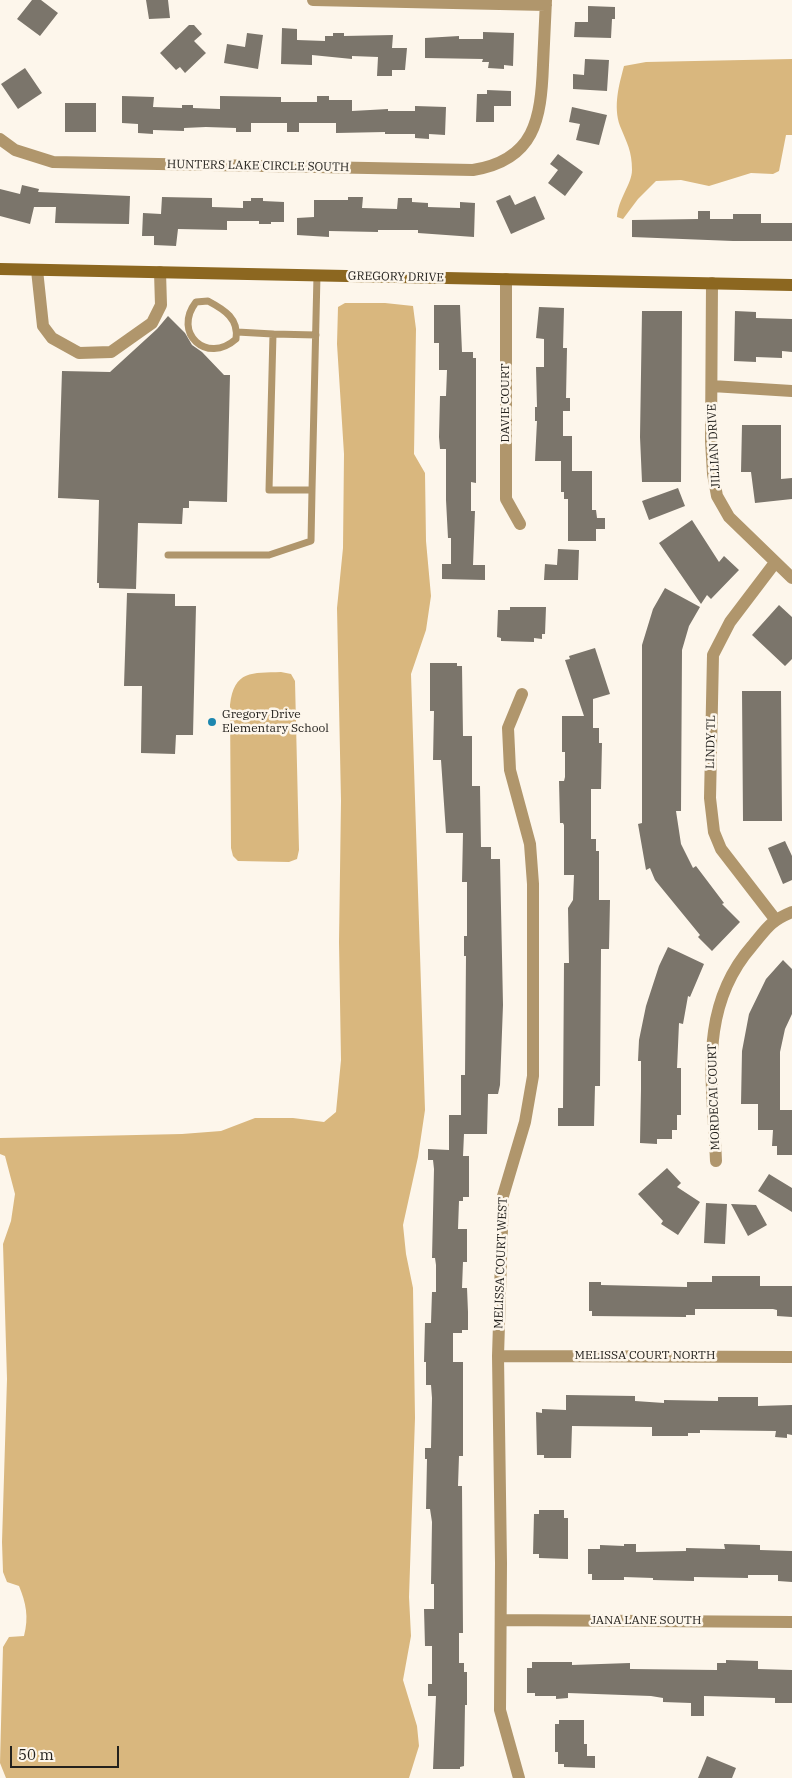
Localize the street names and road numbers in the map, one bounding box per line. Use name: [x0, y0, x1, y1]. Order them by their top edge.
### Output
street label: HUNTERS LAKE CIRCLE SOUTH: [167, 157, 349, 175]
street label: GREGORY DRIVE: [348, 269, 444, 285]
street label: DAVIE COURT: [499, 363, 513, 443]
street label: JILLIAN DRIVE: [705, 403, 723, 489]
street label: LINDY TL: [703, 715, 719, 769]
street label: MORDECAI COURT: [705, 1043, 723, 1151]
street label: MELISSA COURT WEST: [492, 1197, 510, 1329]
street label: MELISSA COURT NORTH: [575, 1349, 715, 1363]
street label: JANA LANE SOUTH: [591, 1614, 701, 1628]

